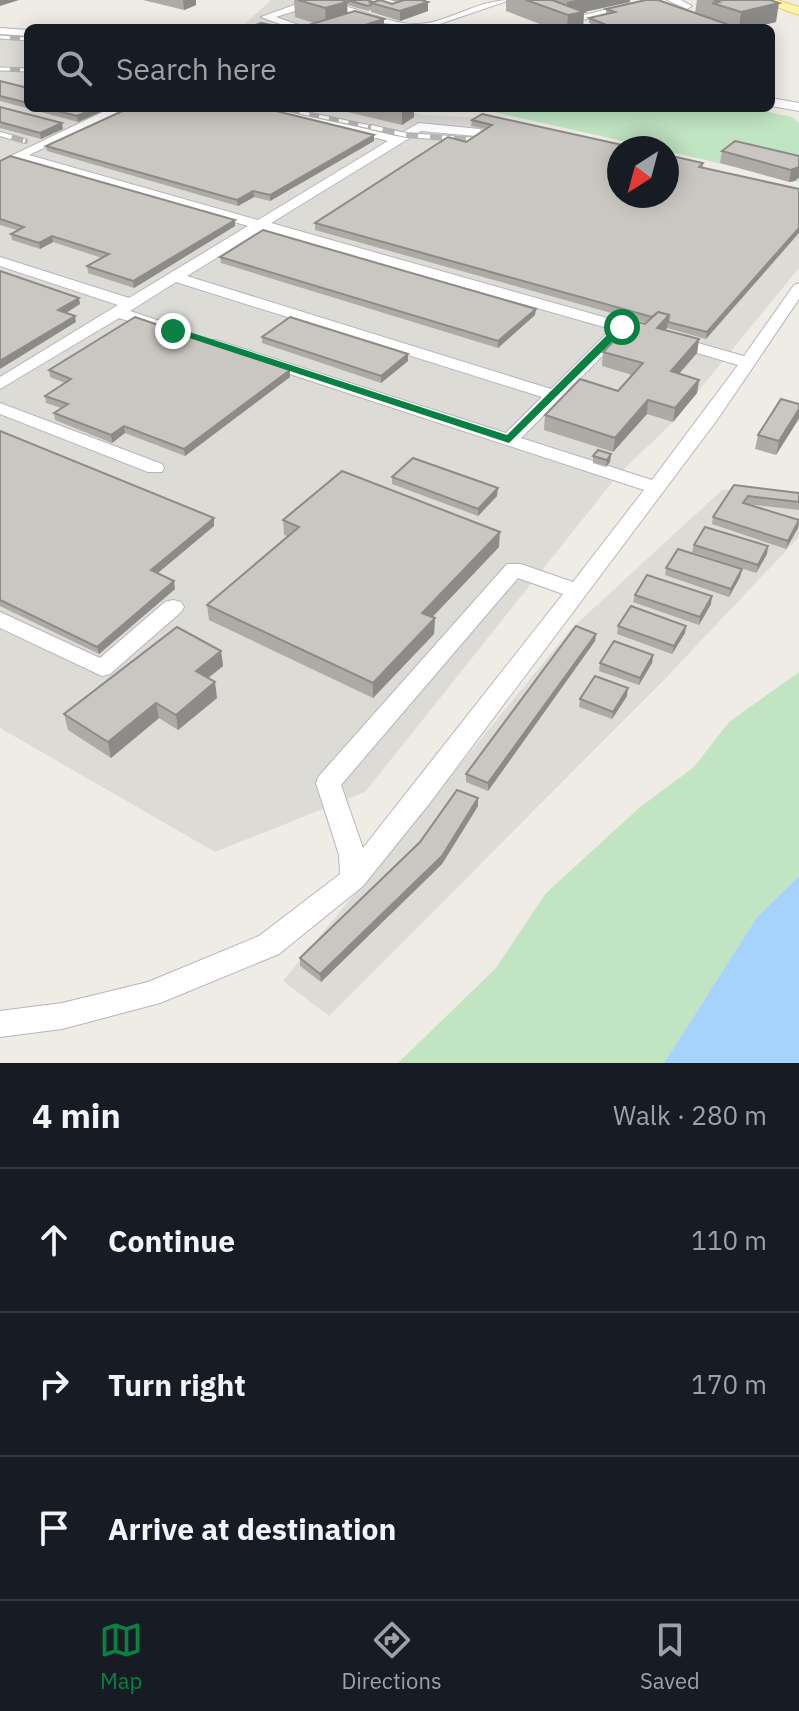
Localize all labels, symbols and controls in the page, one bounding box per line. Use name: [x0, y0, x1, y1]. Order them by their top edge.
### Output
search box: [24, 24, 775, 112]
icon: search: [52, 46, 96, 90]
text: Search here: [116, 49, 277, 88]
north arrow: [607, 136, 679, 208]
route start: [604, 309, 640, 345]
route end: [155, 313, 191, 349]
text: 4 min: [32, 1093, 121, 1137]
text: Walk · 280 m: [613, 1098, 767, 1132]
icon: ahead: [32, 1218, 76, 1262]
text: Continue: [108, 1221, 235, 1260]
text: 110 m: [691, 1223, 767, 1257]
icon: right: [32, 1362, 76, 1406]
text: Turn right: [108, 1365, 246, 1404]
text: 170 m: [691, 1367, 767, 1401]
icon: arrive: [32, 1506, 76, 1550]
text: Arrive at destination: [108, 1509, 396, 1548]
tab: Map: [99, 1618, 143, 1695]
tab: Directions: [342, 1618, 442, 1695]
tab: Saved: [640, 1618, 700, 1695]

